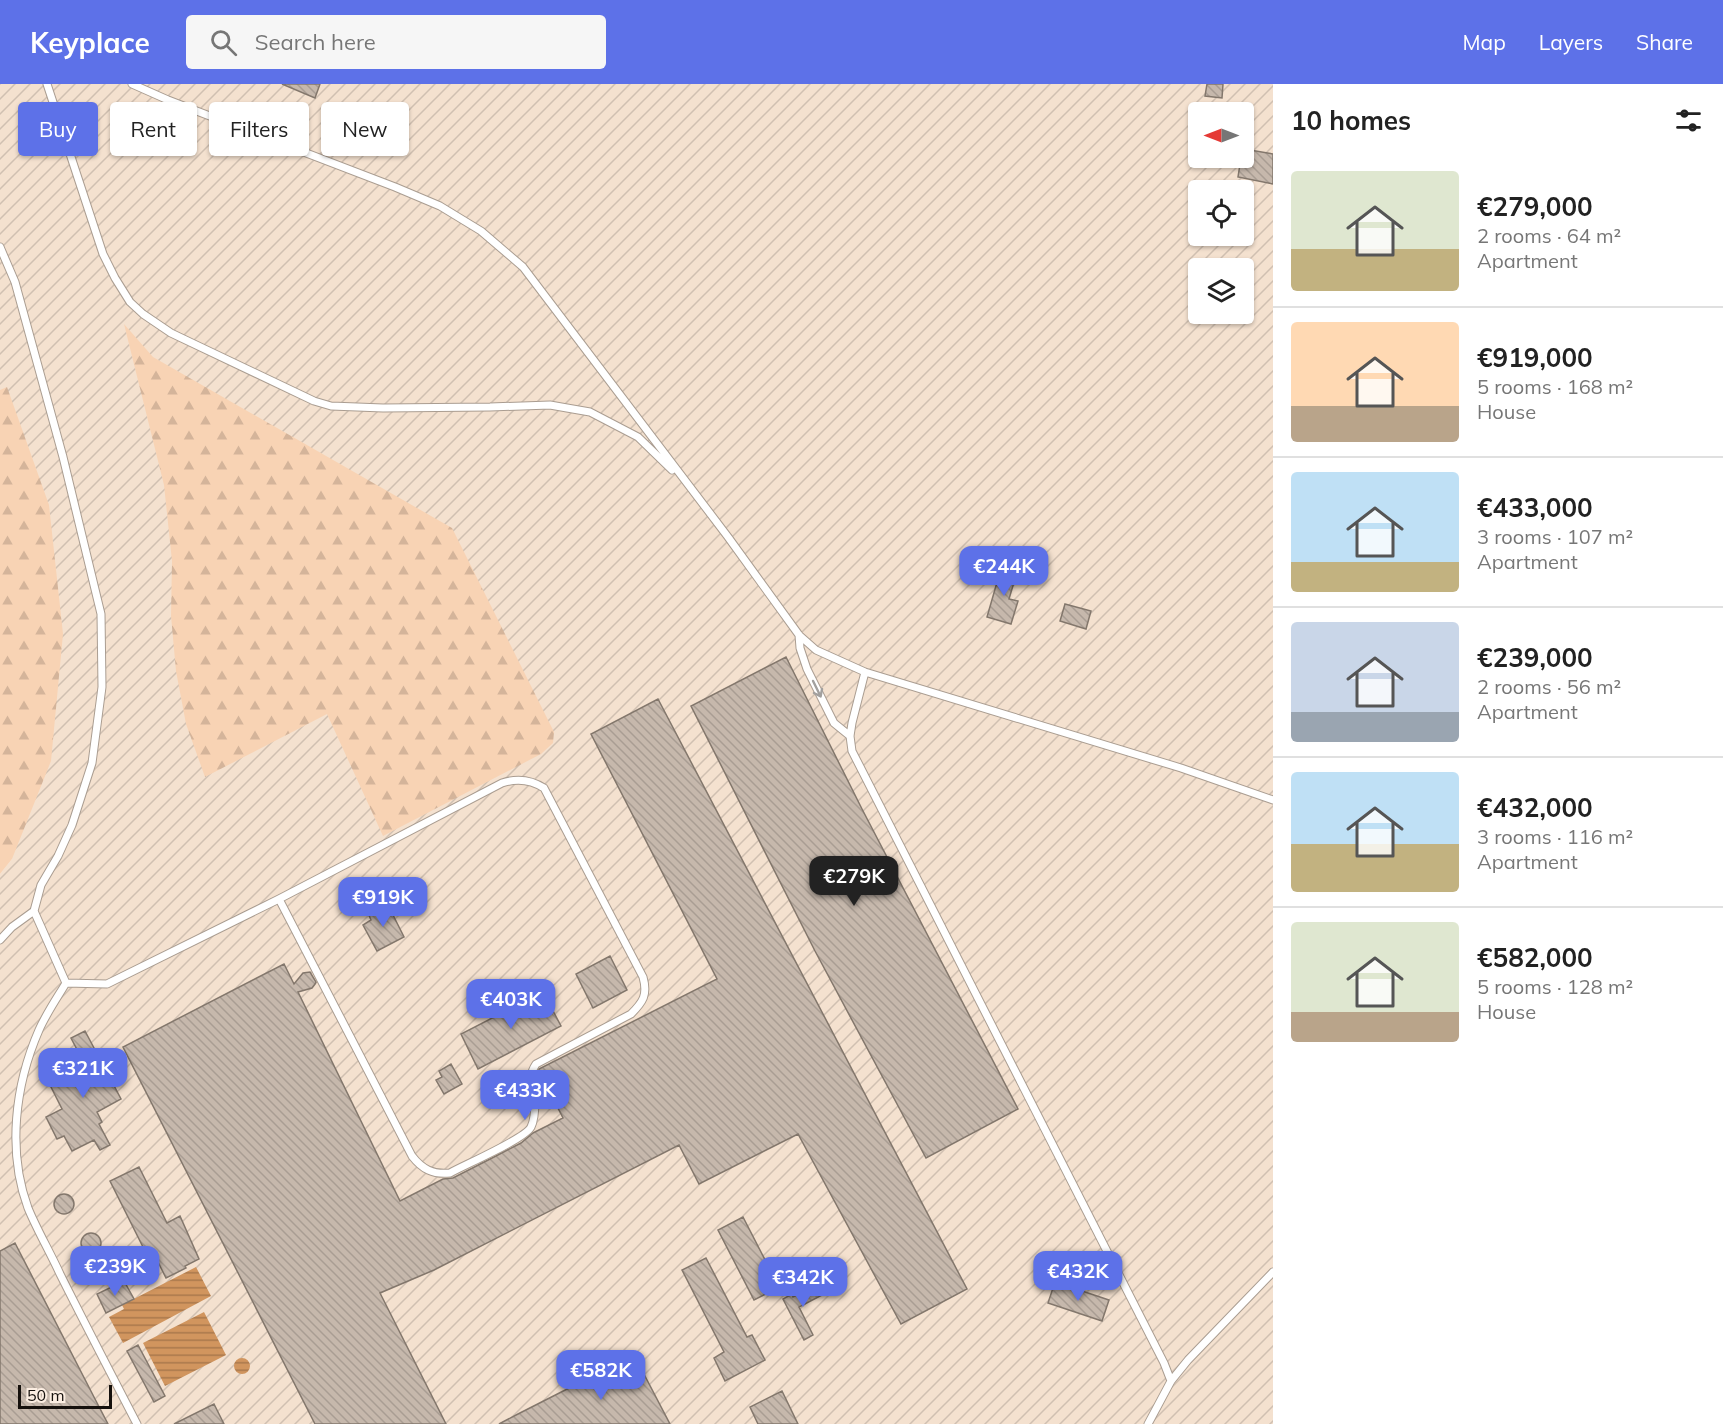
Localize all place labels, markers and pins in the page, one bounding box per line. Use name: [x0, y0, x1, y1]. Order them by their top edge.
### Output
pin: €244K: [962, 546, 1046, 597]
pin: €279K: [812, 856, 896, 907]
pin: €919K: [341, 877, 425, 928]
pin: €403K: [469, 979, 553, 1030]
pin: €321K: [41, 1048, 125, 1099]
pin: €433K: [483, 1070, 567, 1121]
pin: €239K: [73, 1246, 157, 1297]
pin: €432K: [1036, 1251, 1120, 1302]
pin: €342K: [761, 1257, 845, 1308]
pin: €582K: [559, 1350, 643, 1401]

